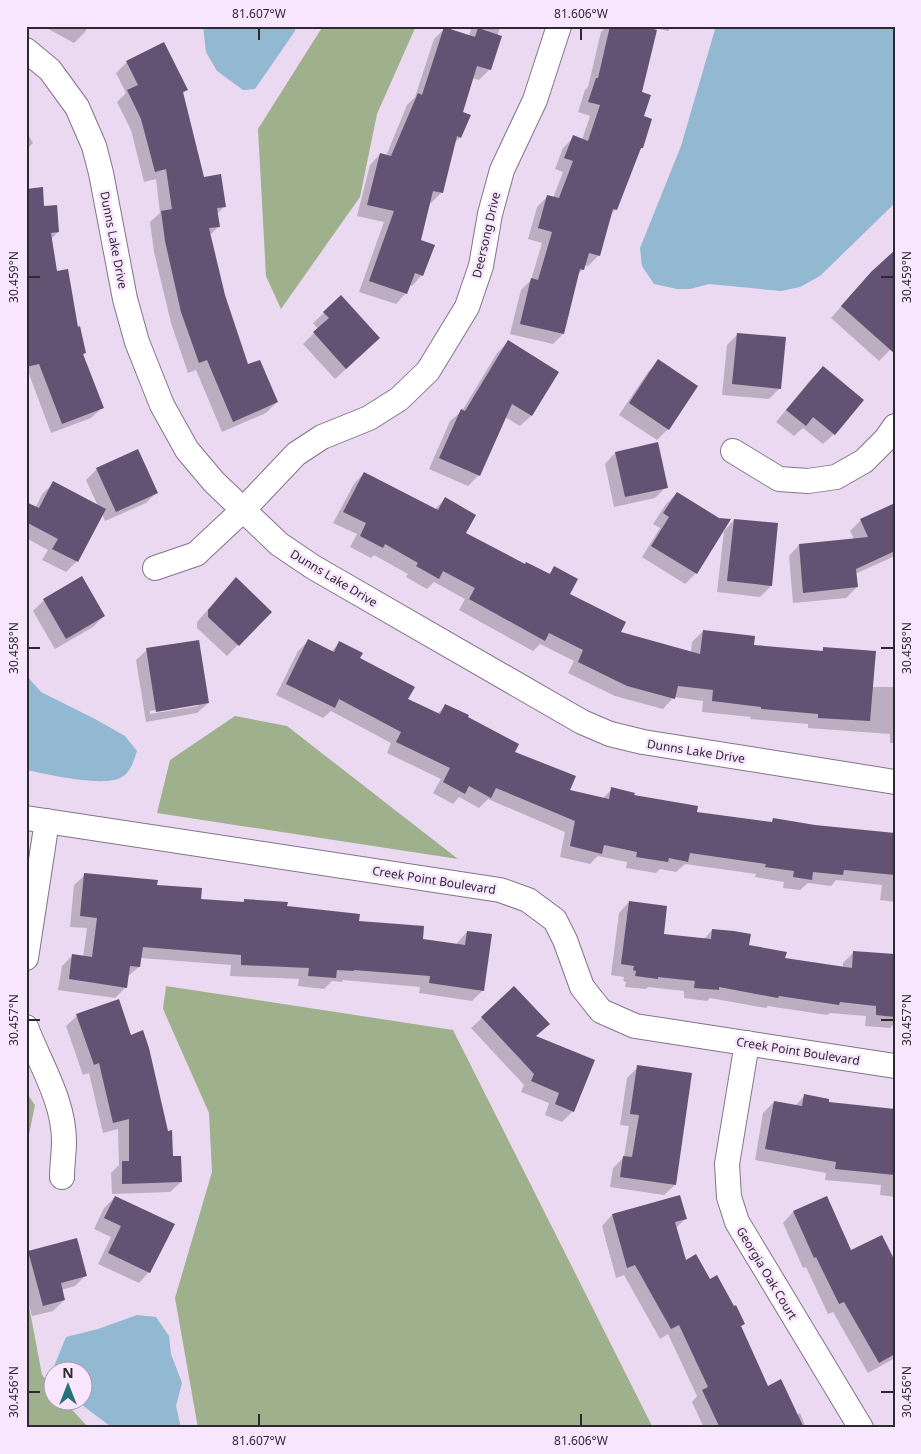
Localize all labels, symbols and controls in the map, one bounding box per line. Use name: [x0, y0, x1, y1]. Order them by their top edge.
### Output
text: 81.607°W: [232, 5, 286, 22]
text: 81.606°W: [554, 5, 608, 22]
street label: Dunns Lake Drive: [96, 190, 132, 290]
street label: Deersong Drive: [468, 190, 504, 280]
text: 30.459°N: [5, 251, 22, 303]
text: 30.459°N: [898, 251, 915, 303]
street label: Dunns Lake Drive: [287, 545, 381, 611]
text: 30.458°N: [5, 622, 22, 674]
text: 30.458°N: [898, 622, 915, 674]
street label: Dunns Lake Drive: [646, 735, 746, 767]
street label: Creek Point Boulevard: [371, 862, 497, 898]
text: 30.457°N: [5, 994, 22, 1046]
text: 30.457°N: [898, 994, 915, 1046]
street label: Creek Point Boulevard: [735, 1033, 861, 1069]
street label: Georgia Oak Court: [733, 1224, 802, 1323]
north arrow: [42, 1362, 92, 1412]
text: N: [62, 1363, 74, 1382]
text: 30.456°N: [5, 1366, 22, 1418]
text: 30.456°N: [898, 1366, 915, 1418]
text: 81.607°W: [232, 1432, 286, 1449]
text: 81.606°W: [554, 1432, 608, 1449]

